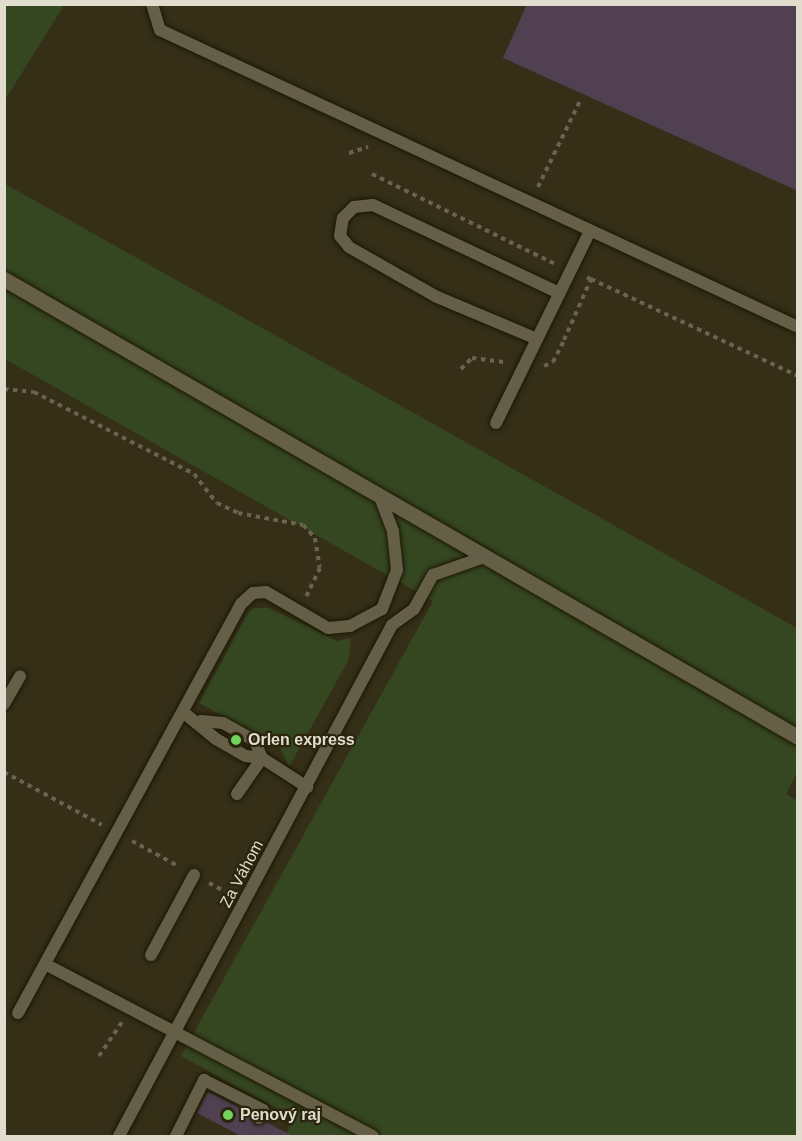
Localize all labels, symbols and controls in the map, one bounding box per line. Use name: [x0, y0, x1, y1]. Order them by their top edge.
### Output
place label: Orlen express: [248, 730, 355, 750]
marker: Orlen express: [229, 733, 243, 747]
street label: Za Váhom: [216, 837, 268, 911]
place label: Penový raj: [240, 1105, 321, 1125]
marker: Penový raj: [221, 1108, 235, 1122]

